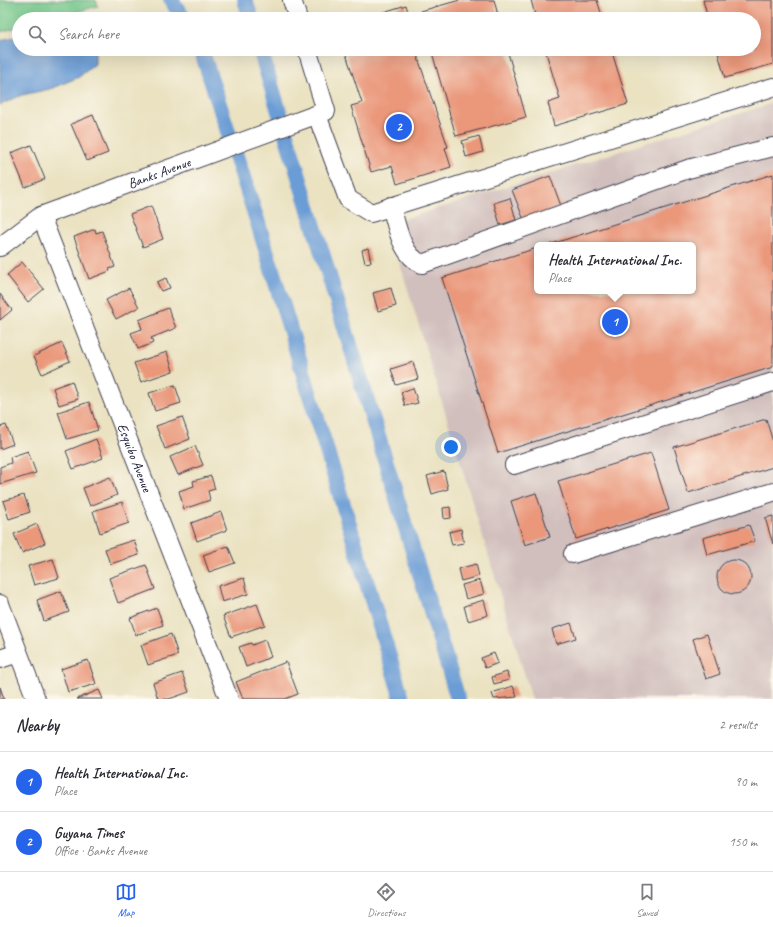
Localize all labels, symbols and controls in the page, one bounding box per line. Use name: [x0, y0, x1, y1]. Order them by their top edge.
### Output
search box: [12, 12, 761, 56]
icon: search: [26, 23, 48, 45]
text: Search here: [58, 25, 119, 44]
pin: 2: [386, 112, 412, 142]
street label: Banks Avenue: [125, 153, 194, 192]
popup: [534, 242, 696, 294]
text: Health International Inc.: [548, 251, 682, 270]
text: Place: [548, 270, 571, 286]
pin: 1: [602, 307, 628, 337]
street label: Esquibo Avenue: [114, 421, 156, 495]
your location: [441, 437, 461, 457]
text: Nearby: [16, 715, 59, 736]
text: 2 results: [719, 717, 757, 733]
text: Health International Inc.: [54, 764, 188, 783]
text: 1: [26, 774, 32, 790]
text: 90 m: [735, 774, 757, 790]
text: Place: [54, 783, 77, 799]
text: Guyana Times: [54, 824, 124, 843]
text: 2: [26, 834, 32, 850]
text: 150 m: [729, 834, 757, 850]
text: Office · Banks Avenue: [54, 843, 147, 859]
tab: Map: [115, 881, 137, 919]
tab: Directions: [367, 881, 406, 919]
tab: Saved: [636, 881, 658, 919]

